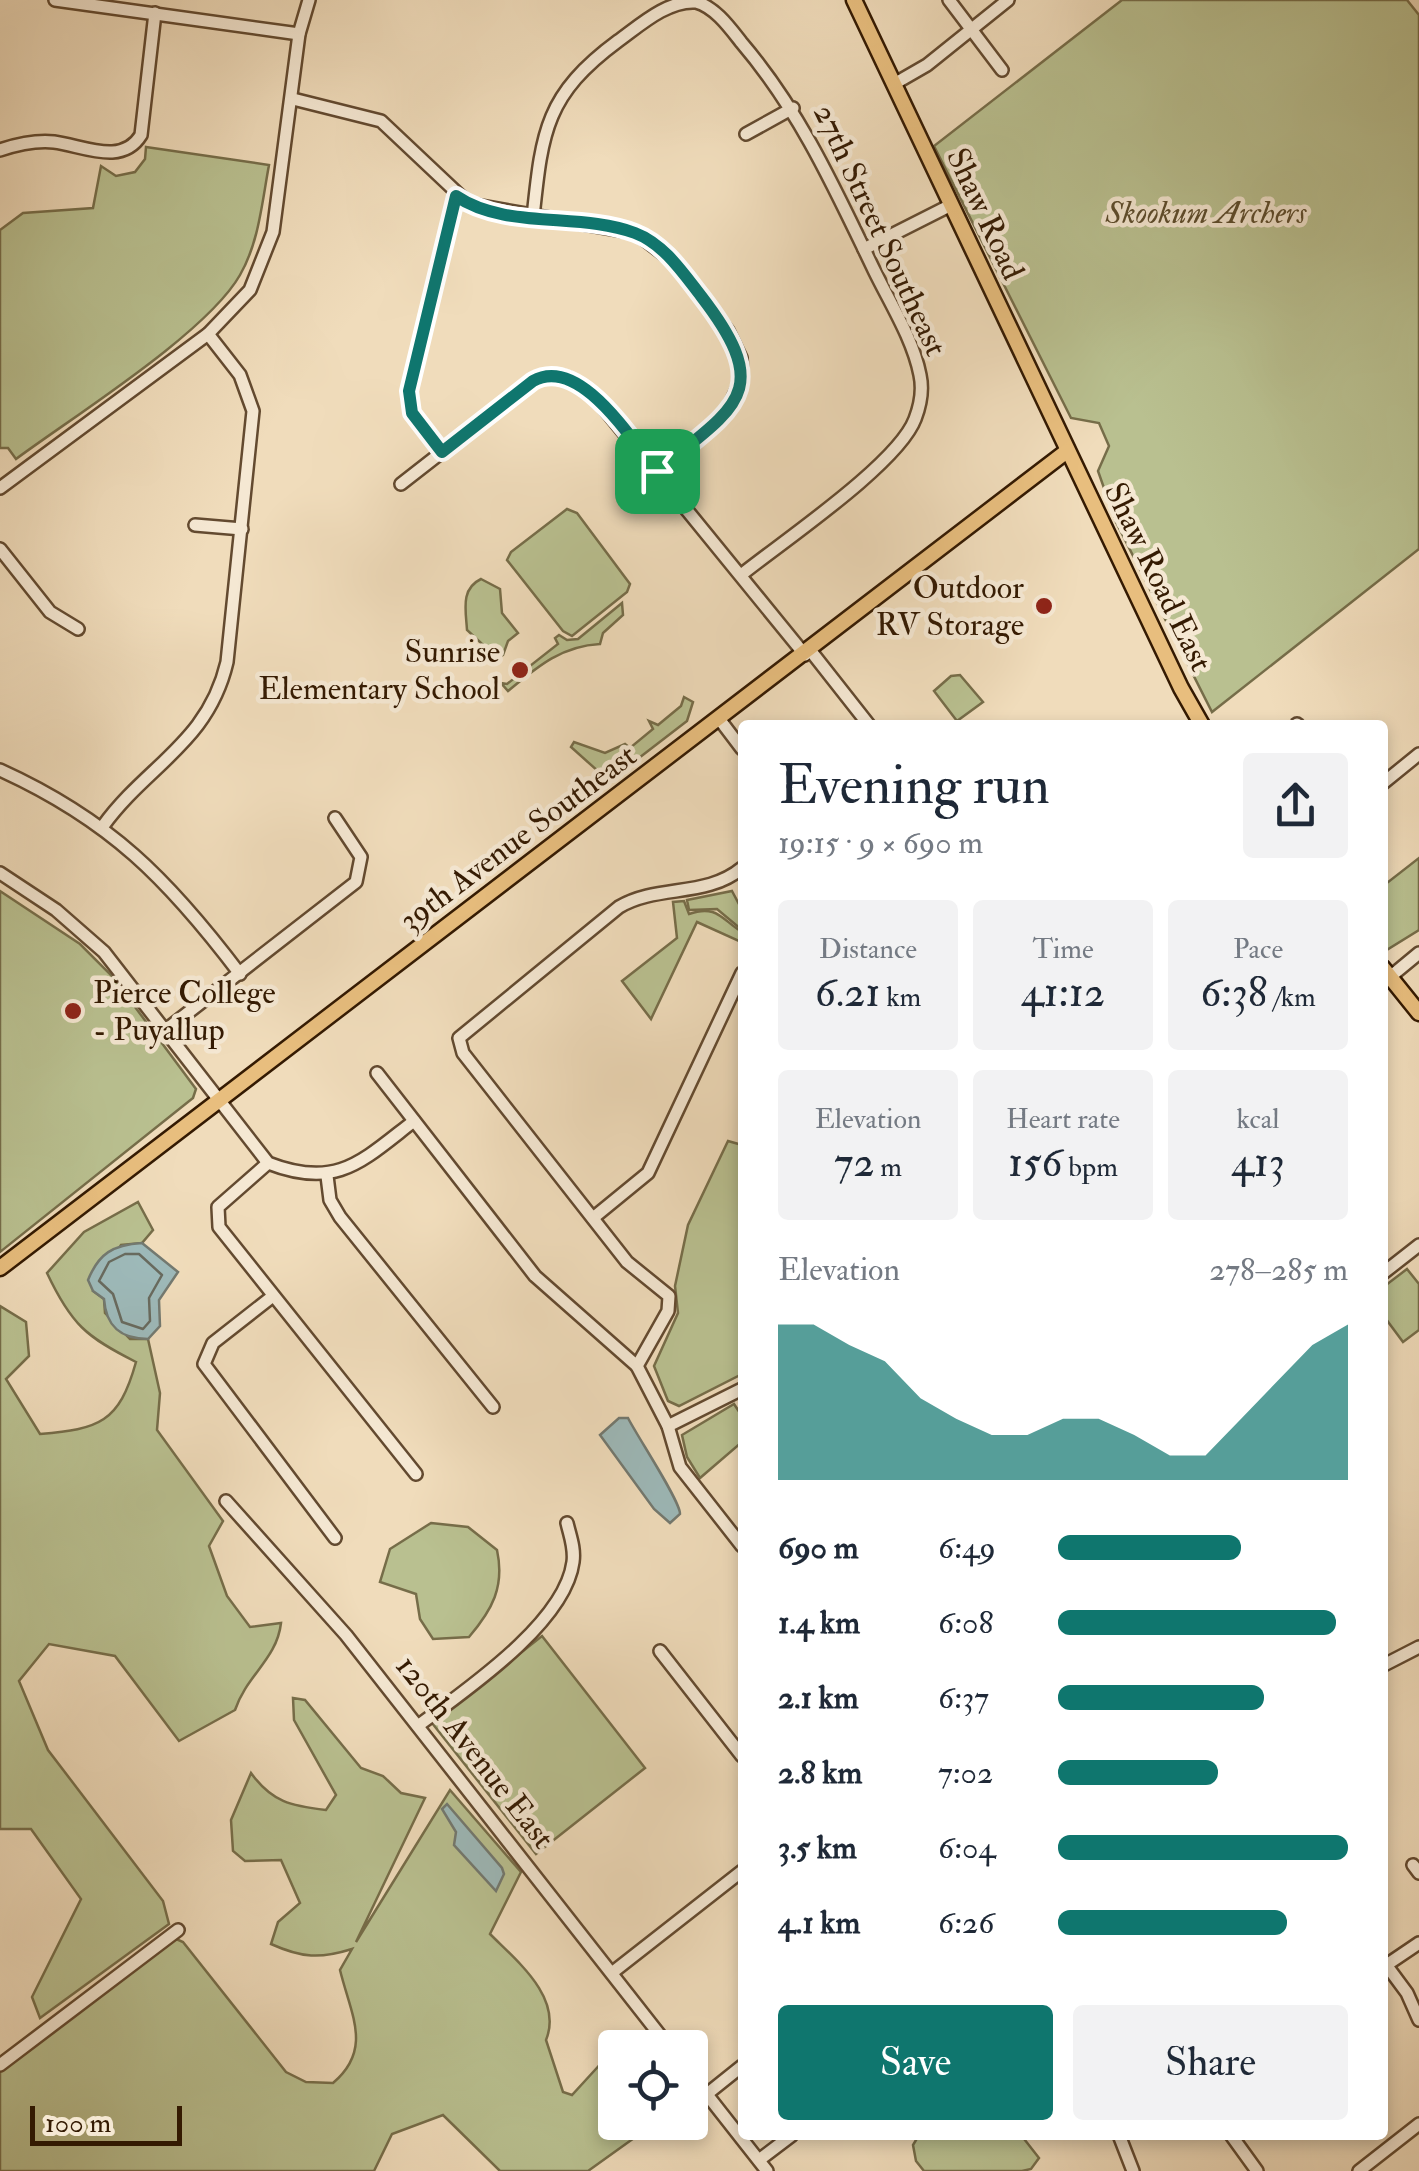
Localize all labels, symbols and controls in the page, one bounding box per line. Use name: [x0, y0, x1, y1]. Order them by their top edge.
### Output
street label: 27th Street Southeast: [804, 98, 956, 362]
street label: Shaw Road: [937, 142, 1033, 286]
park label: Skookum Archers: [1105, 193, 1308, 233]
pin: [615, 429, 700, 514]
icon: arrive: [630, 444, 685, 499]
street label: Shaw Road East: [1095, 476, 1221, 678]
place label: Outdoor RV Storage: [876, 568, 1024, 645]
marker: Outdoor RV Storage: [1033, 595, 1055, 617]
place label: Sunrise Elementary School: [258, 632, 500, 709]
marker: Sunrise Elementary School: [509, 659, 531, 681]
street label: 39th Avenue Southeast: [392, 736, 644, 940]
text: Evening run: [778, 751, 1050, 820]
button: share: [1243, 753, 1348, 858]
text: 19:15 · 9 × 690 m: [778, 823, 983, 863]
text: Distance: [819, 932, 917, 967]
text: Time: [1032, 932, 1094, 967]
text: Pace: [1233, 932, 1283, 967]
text: 6.21: [815, 967, 880, 1019]
text: 41:12: [1021, 967, 1105, 1019]
text: 6:38: [1200, 967, 1268, 1019]
place label: Pierce College - Puyallup: [93, 973, 276, 1050]
text: km: [880, 980, 921, 1015]
text: /km: [1268, 980, 1316, 1015]
marker: Pierce College - Puyallup: [62, 1000, 84, 1022]
text: Elevation: [815, 1102, 921, 1137]
text: Heart rate: [1006, 1102, 1120, 1137]
text: kcal: [1237, 1102, 1279, 1137]
text: 72: [834, 1137, 874, 1189]
text: 156: [1008, 1137, 1062, 1189]
text: 413: [1231, 1137, 1285, 1189]
text: m: [874, 1150, 902, 1185]
text: bpm: [1062, 1150, 1118, 1185]
text: Elevation: [778, 1250, 900, 1290]
text: 278–285 m: [1209, 1250, 1348, 1290]
text: 690 m: [778, 1528, 858, 1568]
text: 6:49: [938, 1528, 996, 1568]
text: 1.4 km: [778, 1603, 860, 1643]
text: 6:08: [938, 1603, 993, 1643]
street label: 120th Avenue East: [387, 1647, 563, 1857]
text: 2.1 km: [778, 1678, 859, 1718]
text: 6:37: [938, 1678, 989, 1718]
text: 2.8 km: [778, 1753, 862, 1793]
text: 7:02: [938, 1753, 993, 1793]
text: 3.5 km: [778, 1828, 857, 1868]
text: 6:04: [938, 1828, 996, 1868]
text: 4.1 km: [778, 1903, 860, 1943]
text: 6:26: [938, 1903, 994, 1943]
button: Save: [778, 2005, 1053, 2120]
button: Share: [1073, 2005, 1348, 2120]
map controls: [598, 2030, 708, 2140]
button: locate: [598, 2030, 708, 2140]
scale bar: [30, 2101, 182, 2146]
text: 100 m: [45, 2106, 111, 2141]

